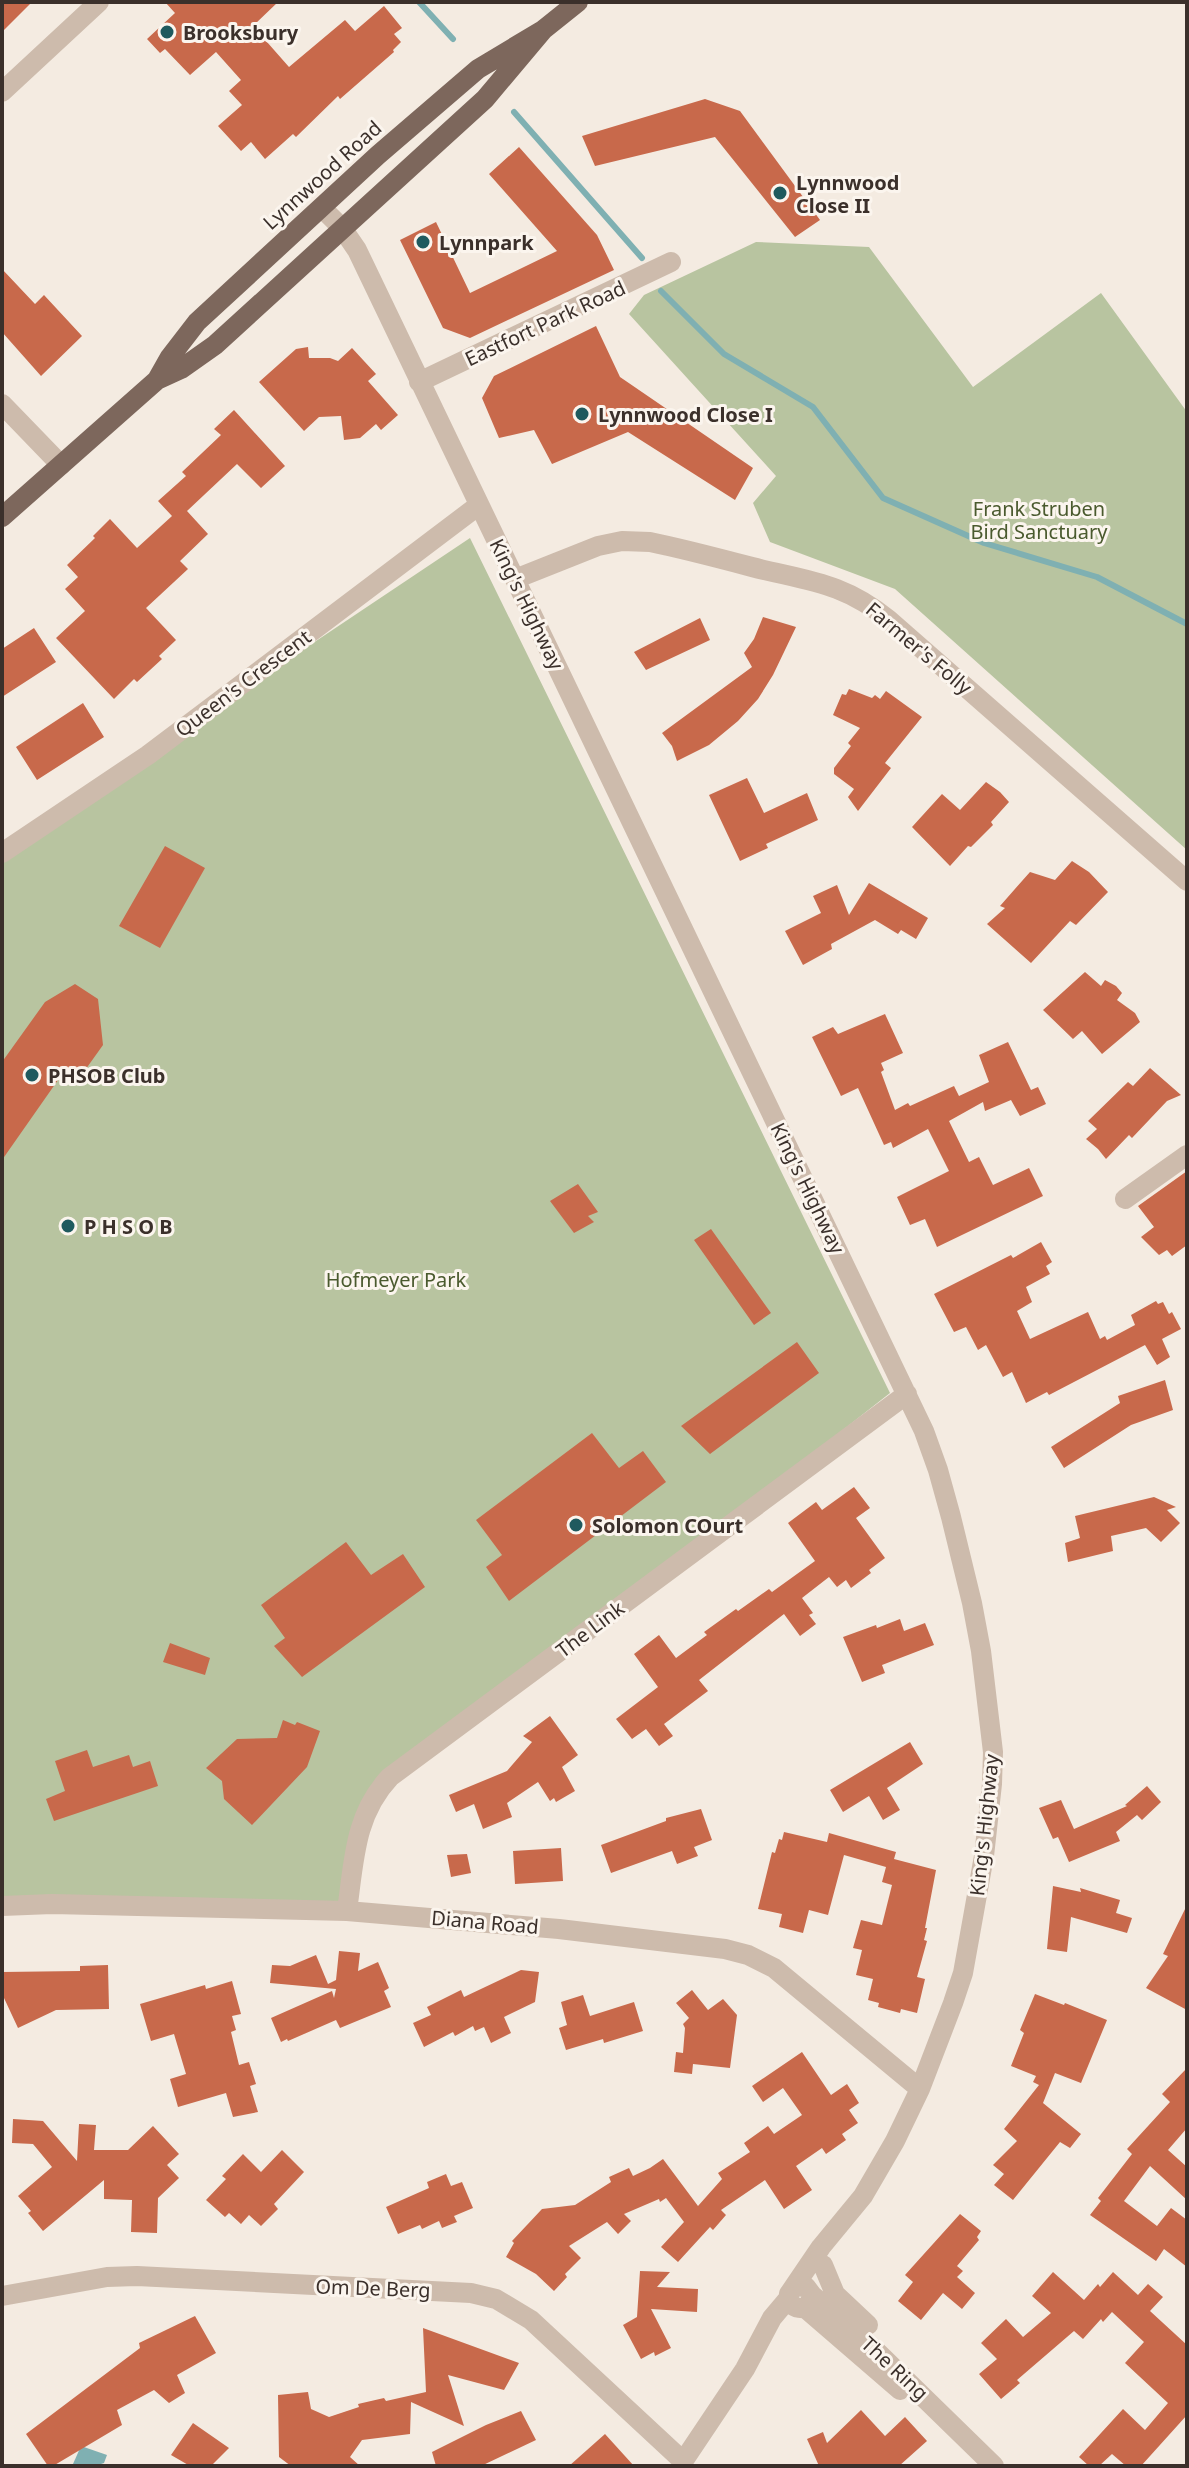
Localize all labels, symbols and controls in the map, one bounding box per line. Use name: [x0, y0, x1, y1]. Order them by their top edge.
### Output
place label: Brooksbury: [183, 19, 299, 46]
marker: Brooksbury: [158, 23, 176, 41]
street label: Lynnwood Road: [257, 114, 387, 236]
place label: Lynnwood Close II: [796, 169, 899, 219]
marker: Lynnwood Close II: [771, 184, 789, 202]
place label: Lynnpark: [439, 229, 534, 256]
marker: Lynnpark: [414, 233, 432, 251]
street label: Eastfort Park Road: [460, 274, 630, 372]
place label: Lynnwood Close I: [598, 401, 773, 428]
marker: Lynnwood Close I: [573, 405, 591, 423]
park label: Frank Struben Bird Sanctuary: [971, 495, 1108, 545]
street label: King's Highway: [484, 534, 571, 675]
street label: Farmer's Folly: [860, 596, 978, 701]
street label: Queen's Crescent: [170, 623, 316, 743]
place label: PHSOB Club: [48, 1062, 166, 1089]
marker: PHSOB Club: [23, 1066, 41, 1084]
street label: King's Highway: [765, 1118, 852, 1259]
place label: P H S O B: [84, 1213, 173, 1240]
marker: P H S O B: [59, 1217, 77, 1235]
park label: Hofmeyer Park: [326, 1266, 467, 1293]
place label: Solomon COurt: [592, 1512, 743, 1539]
marker: Solomon COurt: [567, 1516, 585, 1534]
street label: The Link: [550, 1594, 630, 1663]
street label: King's Highway: [963, 1752, 1005, 1897]
street label: Diana Road: [430, 1904, 540, 1940]
street label: Om De Berg: [315, 2272, 431, 2304]
street label: The Ring: [856, 2330, 934, 2406]

